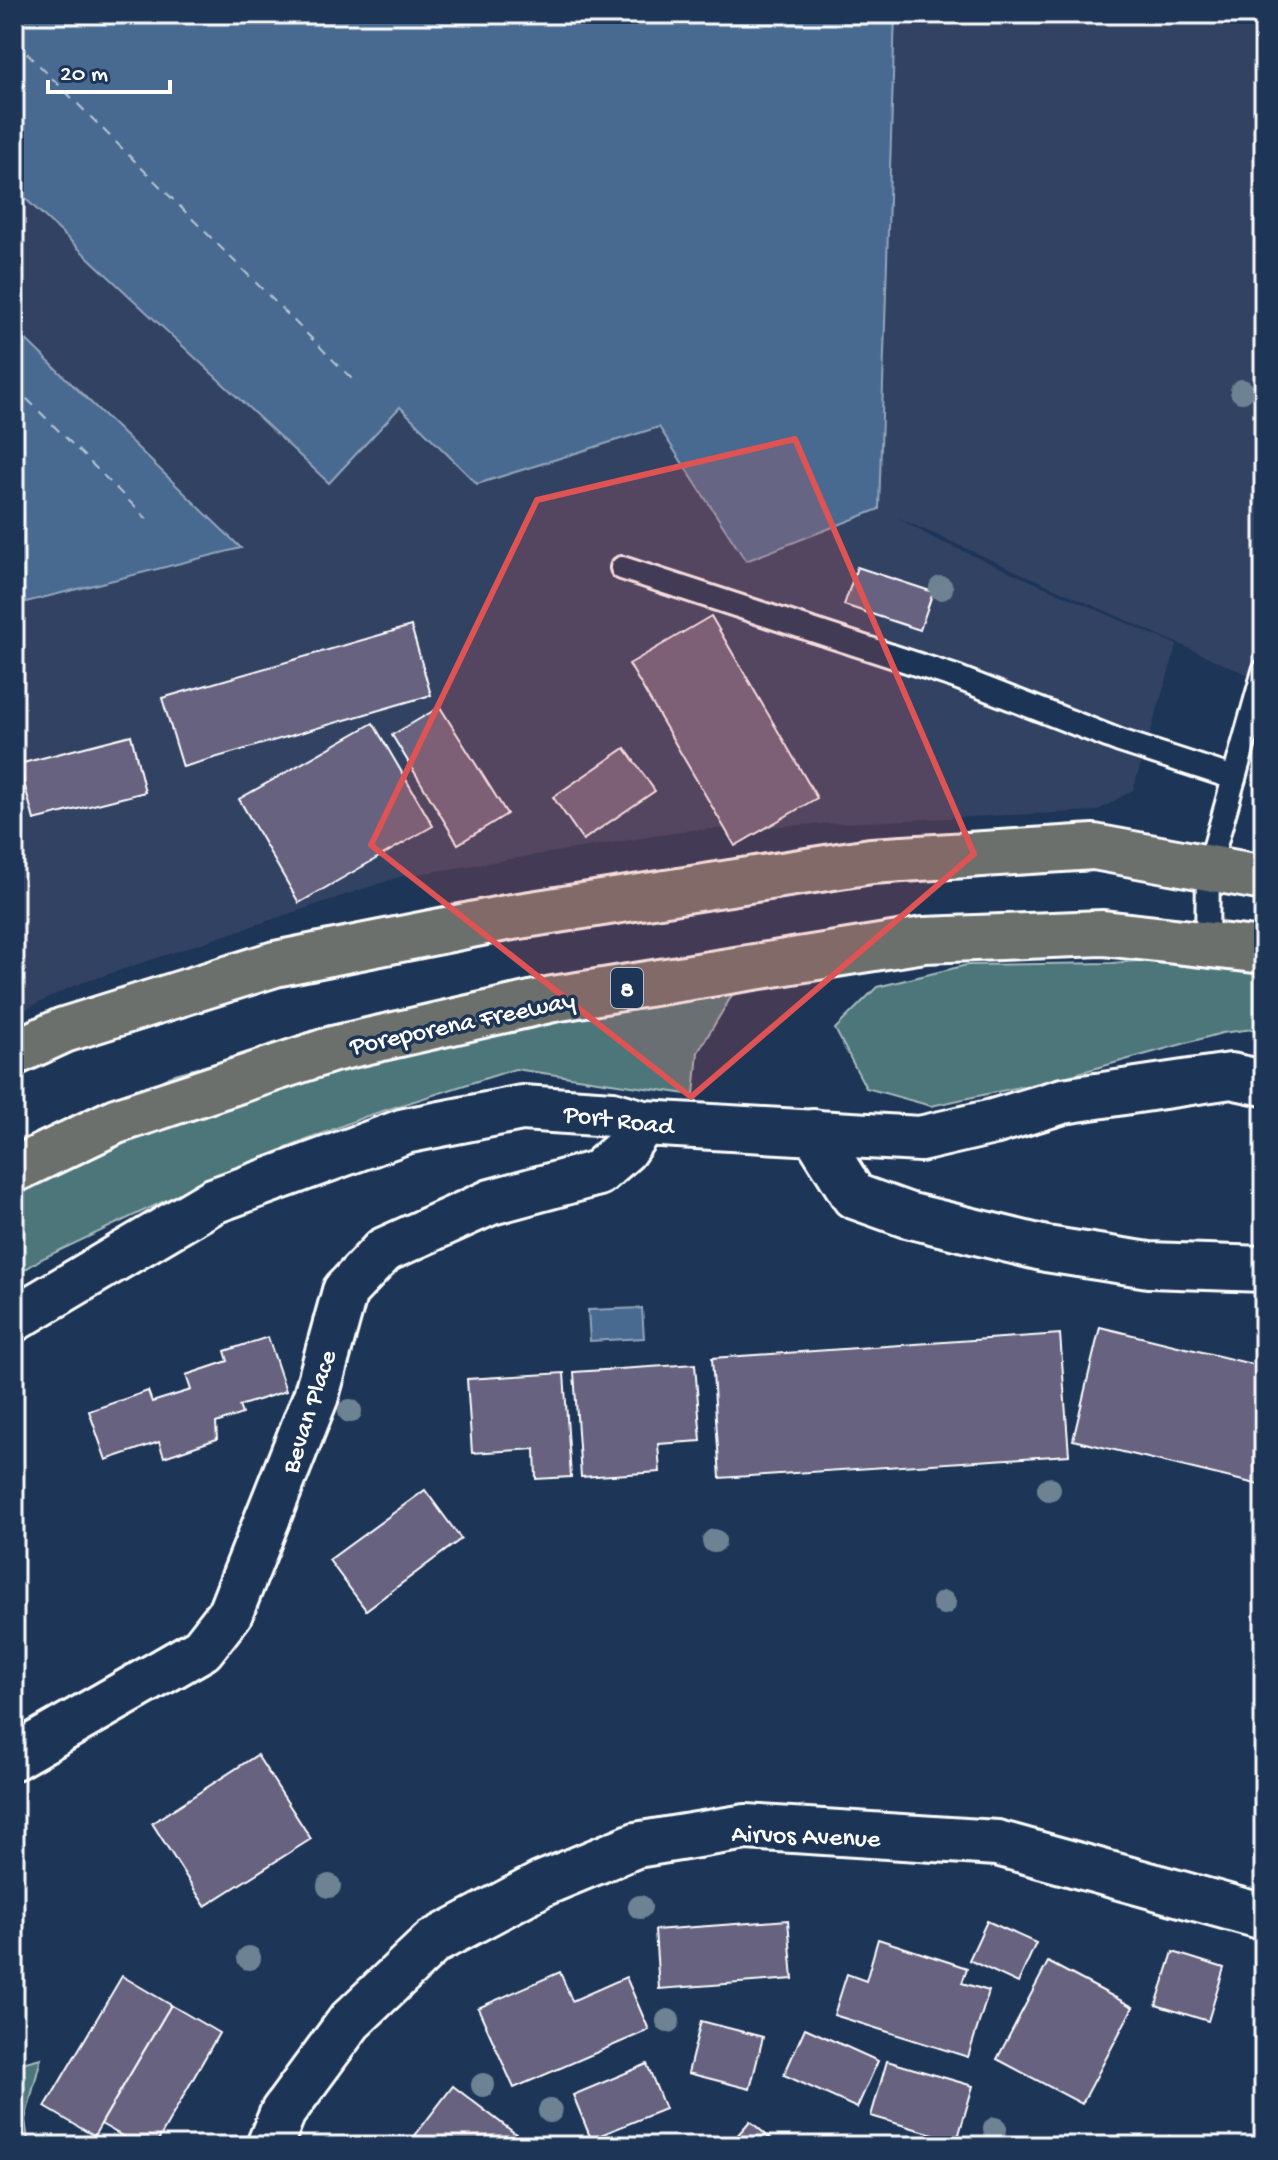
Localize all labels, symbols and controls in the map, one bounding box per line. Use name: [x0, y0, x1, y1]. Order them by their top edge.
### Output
scale bar: [48, 44, 170, 94]
text: 20 m: [60, 61, 108, 90]
road number: 8: [611, 968, 643, 1008]
street label: Poreporena Freeway: [347, 986, 578, 1065]
street label: Port Road: [561, 1100, 677, 1145]
street label: Bevan Place: [276, 1346, 346, 1479]
street label: Airvos Avenue: [731, 1820, 881, 1857]

